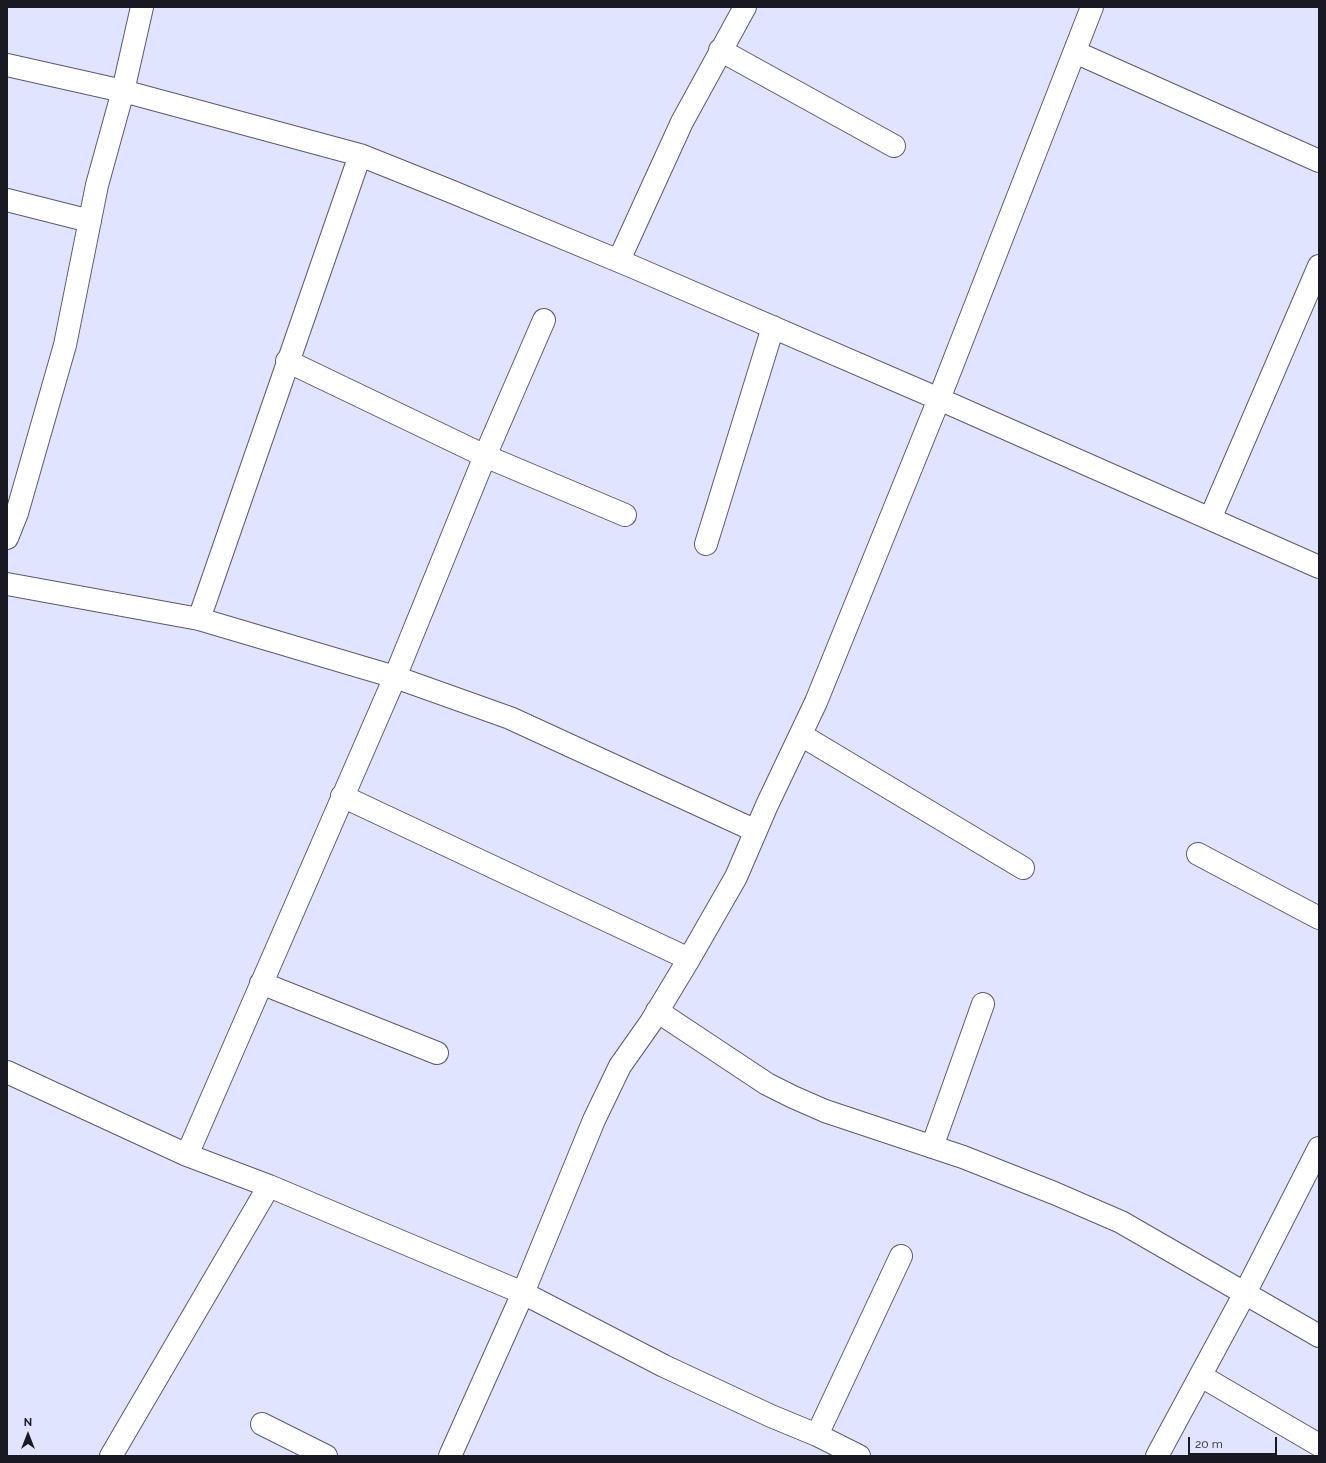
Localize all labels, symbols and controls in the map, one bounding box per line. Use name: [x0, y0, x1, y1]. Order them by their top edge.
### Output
north arrow: [8, 1415, 48, 1455]
text: N: [24, 1416, 32, 1429]
scale bar: [1190, 1429, 1279, 1455]
text: 20 m: [1195, 1437, 1223, 1451]

